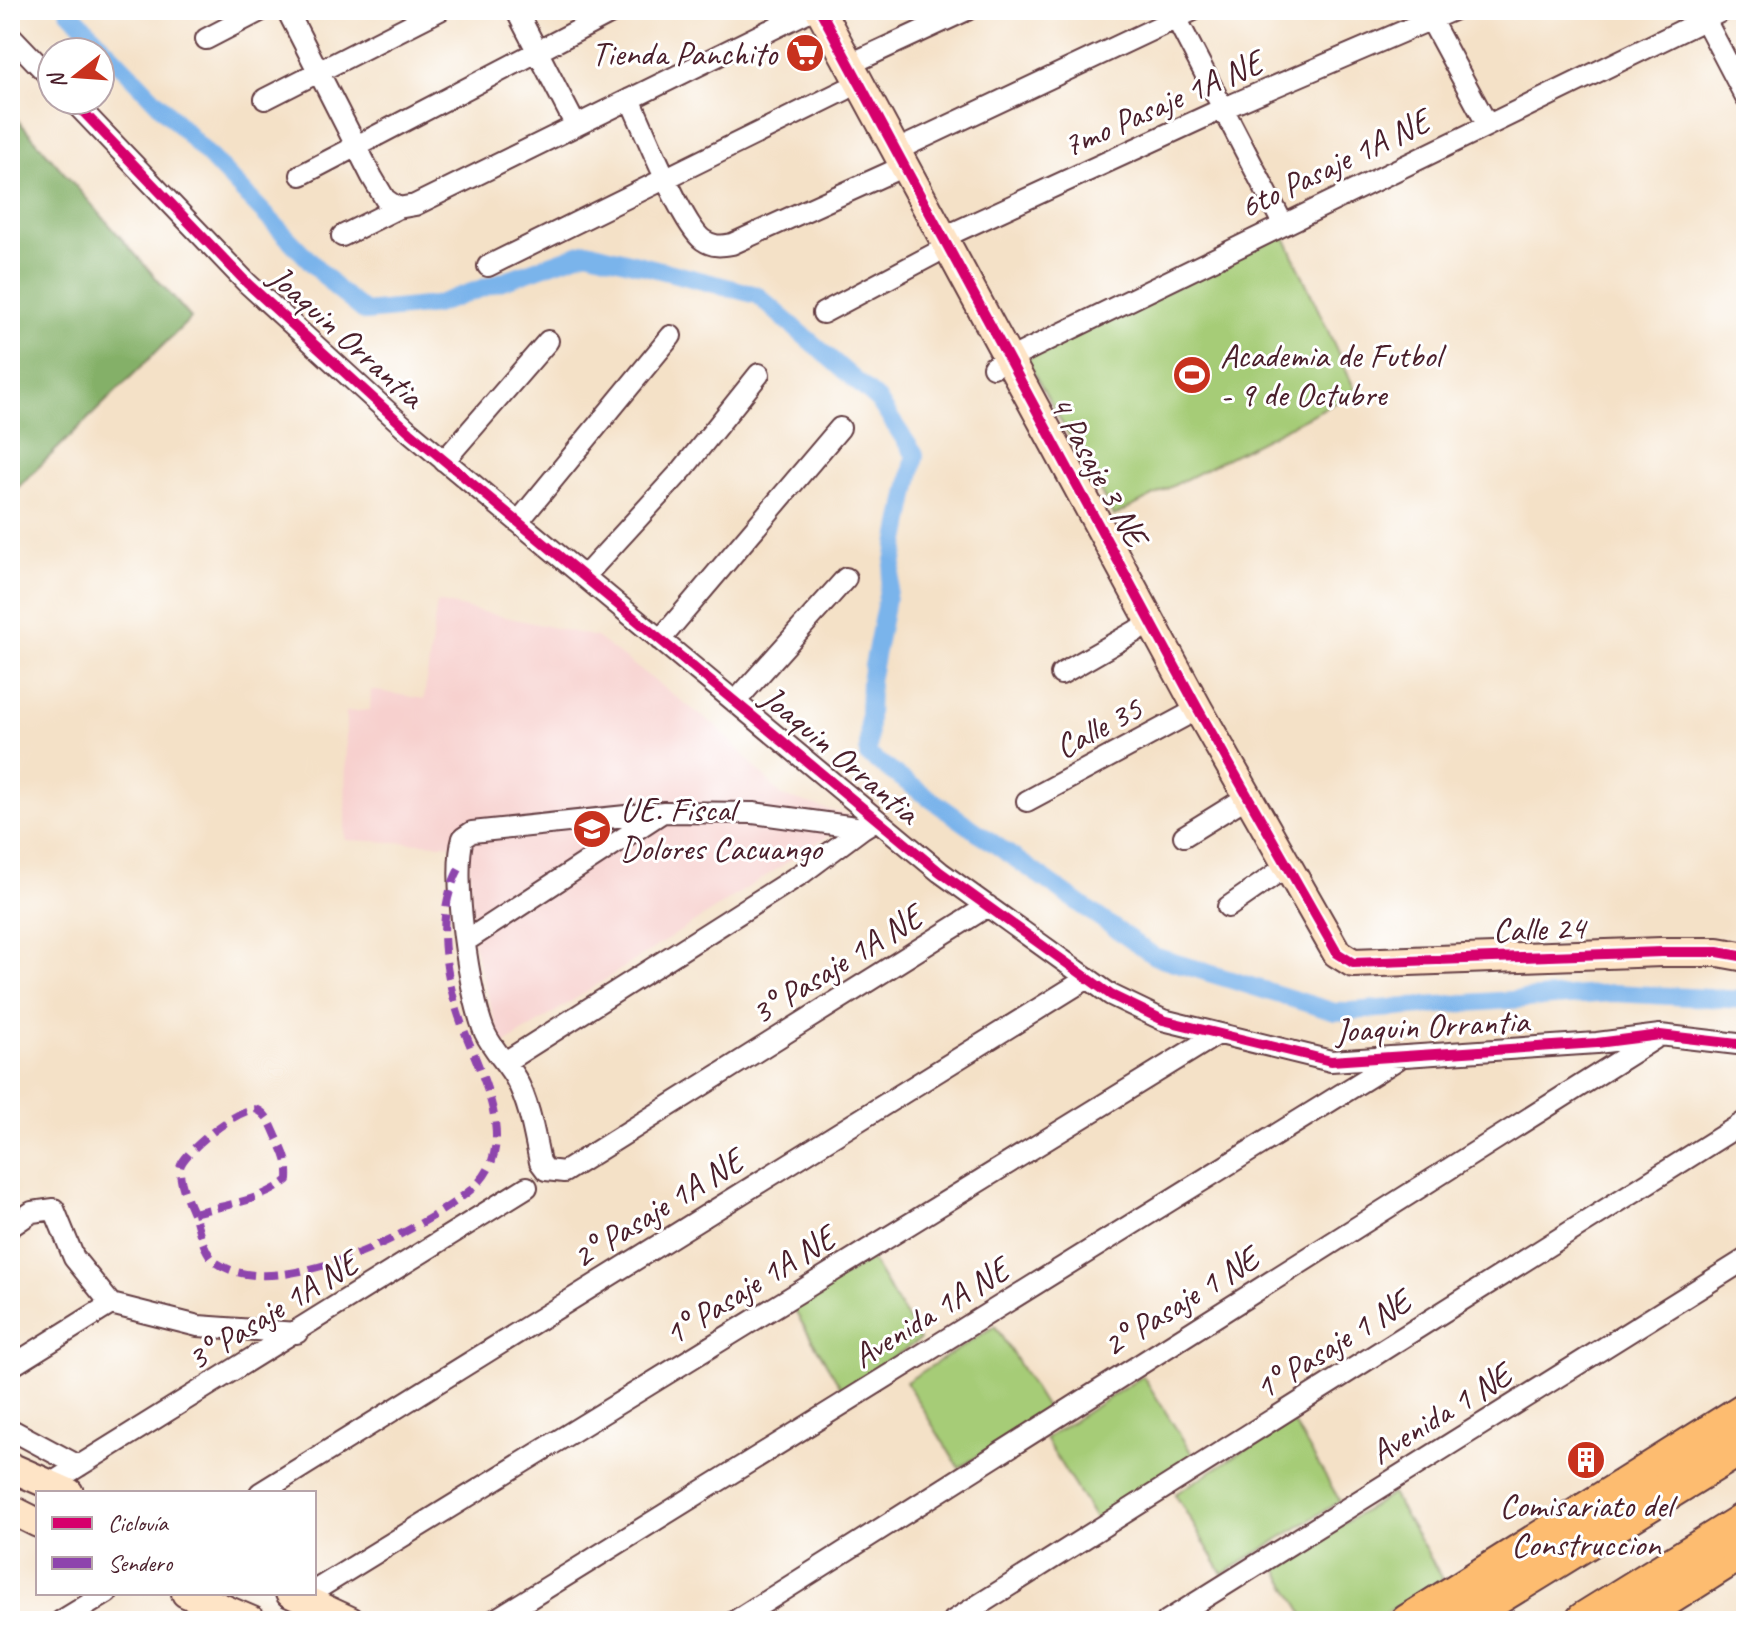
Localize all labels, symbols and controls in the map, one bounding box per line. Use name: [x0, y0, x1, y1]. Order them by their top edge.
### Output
place label: Tienda Panchito: [591, 32, 779, 75]
supermarket icon: Tienda Panchito: [784, 32, 826, 74]
north arrow: [36, 36, 116, 116]
street label: 7mo Pasaje 1A NE: [1056, 38, 1273, 167]
text: N: [41, 68, 73, 92]
street label: 6to Pasaje 1A NE: [1232, 97, 1440, 228]
street label: Joaquin Orrantia: [259, 254, 435, 419]
place label: Academia de Futbol - 9 de Octubre: [1220, 334, 1447, 416]
sports icon: Academia de Futbol - 9 de Octubre: [1171, 354, 1213, 396]
street label: 4 Pasaje 3 NE: [1039, 387, 1160, 557]
street label: Joaquin Orrantia: [751, 674, 930, 834]
street label: Calle 35: [1047, 686, 1151, 768]
place label: UE. Fiscal Dolores Cacuango: [620, 788, 824, 870]
school or university icon: UE. Fiscal Dolores Cacuango: [571, 808, 613, 850]
street label: 3° Pasaje 1A NE: [743, 893, 933, 1034]
street label: Calle 24: [1492, 905, 1590, 952]
street label: Joaquin Orrantia: [1332, 999, 1532, 1052]
street label: 2° Pasaje 1A NE: [564, 1137, 754, 1278]
street label: 1° Pasaje 1A NE: [656, 1214, 846, 1355]
street label: 2° Pasaje 1 NE: [1094, 1234, 1270, 1366]
street label: 3° Pasaje 1A NE: [179, 1239, 369, 1380]
street label: Avenida 1A NE: [844, 1245, 1020, 1377]
street label: 1° Pasaje 1 NE: [1246, 1277, 1422, 1409]
street label: Avenida 1 NE: [1362, 1351, 1522, 1474]
building icon: Comisariato del Construccion: [1565, 1439, 1607, 1481]
place label: Comisariato del Construccion: [1500, 1484, 1679, 1566]
legend: [36, 1491, 316, 1595]
text: Ciclovía: [108, 1508, 169, 1538]
text: Sendero: [108, 1548, 174, 1578]

